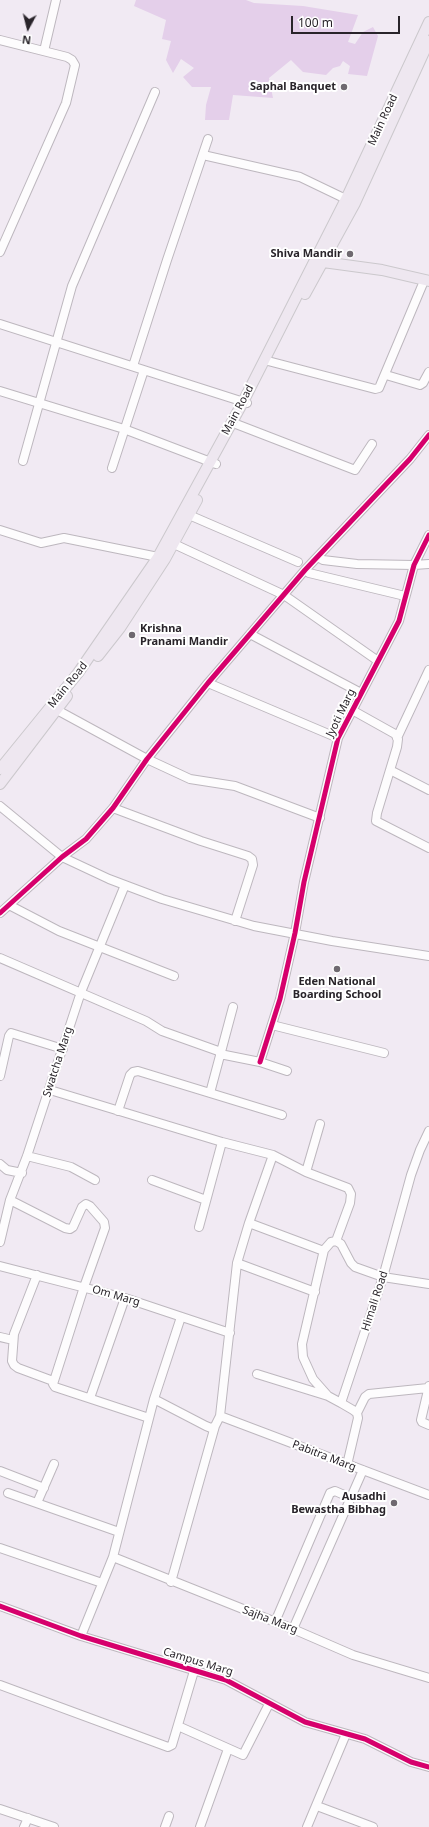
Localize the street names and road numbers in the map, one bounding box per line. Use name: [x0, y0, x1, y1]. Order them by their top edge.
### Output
street label: Main Road: [365, 92, 401, 148]
street label: Main Road: [219, 383, 257, 437]
street label: Main Road: [46, 659, 90, 711]
street label: Jyoti Marg: [324, 687, 358, 739]
street label: Swatcha Marg: [40, 1025, 76, 1099]
street label: Himali Road: [359, 1269, 391, 1333]
street label: Om Marg: [91, 1283, 141, 1309]
street label: Pabitra Marg: [290, 1438, 358, 1474]
street label: Sajha Marg: [240, 1603, 300, 1637]
street label: Campus Marg: [161, 1645, 235, 1679]

